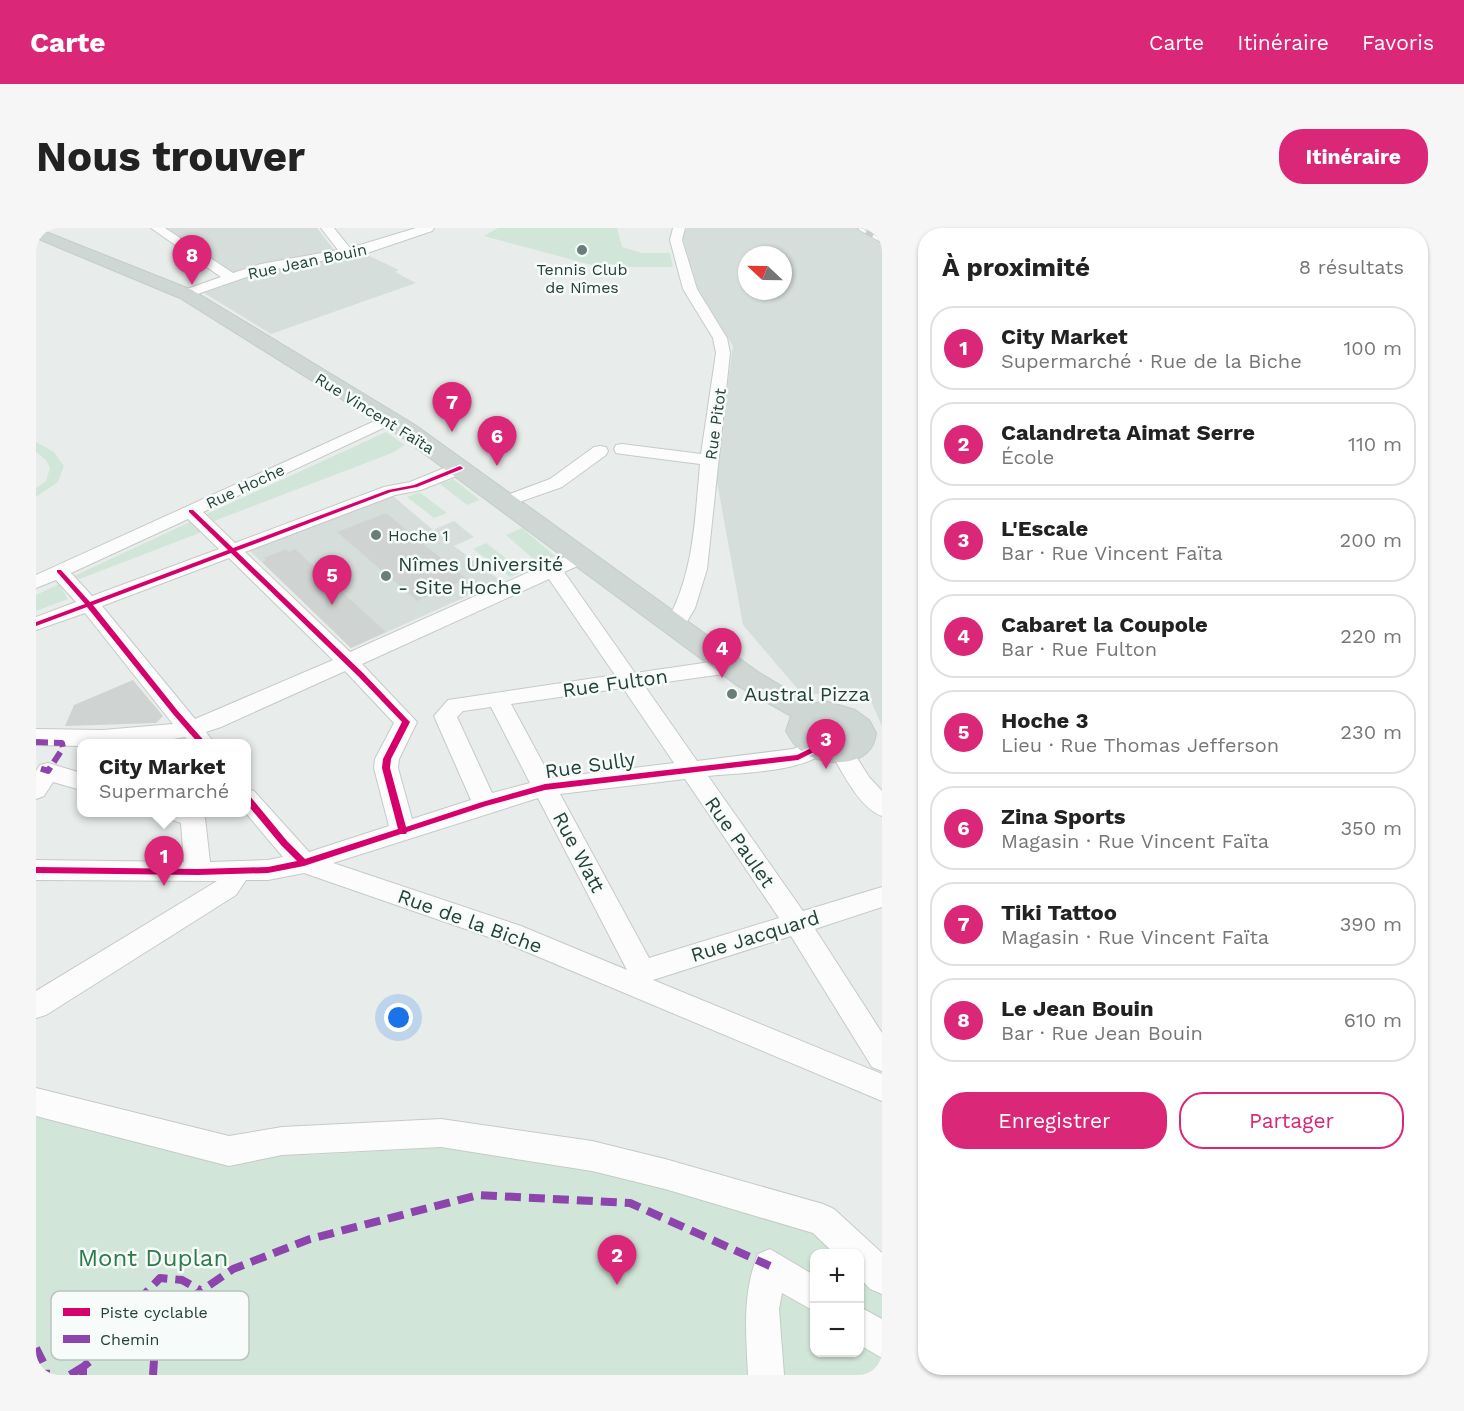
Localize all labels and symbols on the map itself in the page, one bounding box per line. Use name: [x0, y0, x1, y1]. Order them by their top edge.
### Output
pin: 8: [172, 236, 212, 285]
street label: Rue Jean Bouin: [246, 240, 368, 283]
marker: Tennis Club de Nîmes: [575, 243, 589, 257]
north arrow: [738, 246, 792, 300]
place label: Tennis Club de Nîmes: [537, 260, 627, 297]
street label: Rue Vincent Faïta: [312, 369, 438, 458]
pin: 7: [432, 382, 472, 432]
street label: Rue Pitot: [701, 387, 730, 461]
pin: 6: [478, 416, 516, 466]
street label: Rue Hoche: [203, 460, 287, 513]
place label: Hoche 1: [388, 526, 449, 545]
marker: Hoche 1: [369, 528, 383, 542]
place label: Nîmes Université - Site Hoche: [398, 552, 563, 599]
pin: 5: [312, 556, 352, 605]
marker: Nîmes Université - Site Hoche: [379, 569, 393, 583]
pin: 4: [702, 628, 742, 678]
street label: Rue Fulton: [561, 664, 669, 702]
place label: Austral Pizza: [744, 682, 870, 706]
marker: Austral Pizza: [725, 687, 739, 701]
pin: 3: [806, 720, 846, 769]
street label: Rue Sully: [543, 747, 637, 783]
street label: Rue Paulet: [700, 792, 780, 893]
street label: Rue Watt: [548, 807, 611, 897]
pin: 1: [144, 836, 184, 886]
street label: Rue de la Biche: [394, 884, 546, 958]
street label: Rue Jacquard: [688, 905, 822, 967]
your location: [384, 1003, 413, 1032]
pin: 2: [598, 1236, 636, 1285]
park label: Mont Duplan: [78, 1244, 228, 1272]
legend: [51, 1291, 249, 1360]
text: Piste cyclable: [100, 1303, 208, 1322]
text: Chemin: [100, 1330, 160, 1349]

